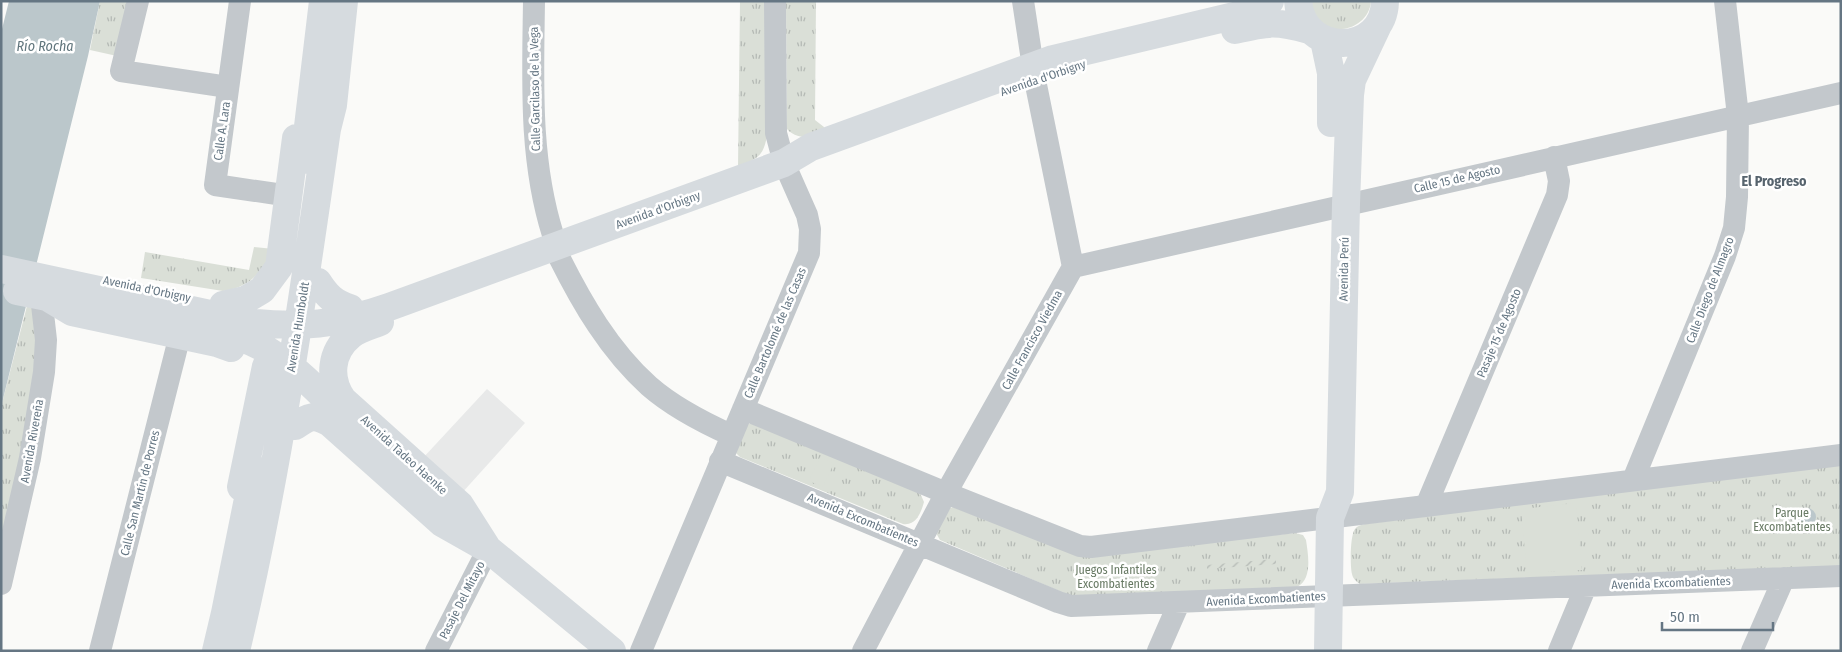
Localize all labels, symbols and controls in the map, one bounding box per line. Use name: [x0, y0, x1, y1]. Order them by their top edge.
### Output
street label: Calle Garcilaso de la Vega: [527, 26, 543, 151]
water label: Río Rocha: [17, 38, 73, 55]
street label: Avenida d'Orbigny: [999, 57, 1088, 99]
street label: Calle A. Lara: [211, 101, 233, 161]
street label: Calle 15 de Agosto: [1412, 162, 1502, 196]
district label: El Progreso: [1741, 173, 1807, 190]
street label: Avenida d'Orbigny: [614, 188, 703, 232]
street label: Calle Diego de Almagro: [1683, 235, 1737, 345]
street label: Avenida Perú: [1336, 237, 1352, 301]
street label: Calle Bartolomé de las Casas: [741, 266, 809, 400]
street label: Avenida d'Orbigny: [102, 273, 193, 305]
street label: Avenida Humboldt: [284, 281, 312, 373]
street label: Pasaje 15 de Agosto: [1474, 286, 1524, 380]
street label: Calle Francisco Viedma: [999, 288, 1065, 392]
street label: Avenida Rivereña: [18, 398, 46, 484]
street label: Avenida Tadeo Haenke: [358, 413, 450, 497]
street label: Calle San Martín de Porres: [118, 429, 162, 557]
street label: Avenida Excombatientes: [805, 490, 921, 550]
park label: Parque Excombatientes: [1753, 506, 1831, 534]
street label: Pasaje Del Mitayo: [436, 559, 488, 641]
park label: Juegos Infantiles Excombatientes: [1075, 563, 1157, 591]
street label: Avenida Excombatientes: [1611, 574, 1731, 592]
street label: Avenida Excombatientes: [1206, 589, 1326, 609]
scale bar: [1662, 600, 1773, 632]
text: 50 m: [1670, 608, 1700, 626]

